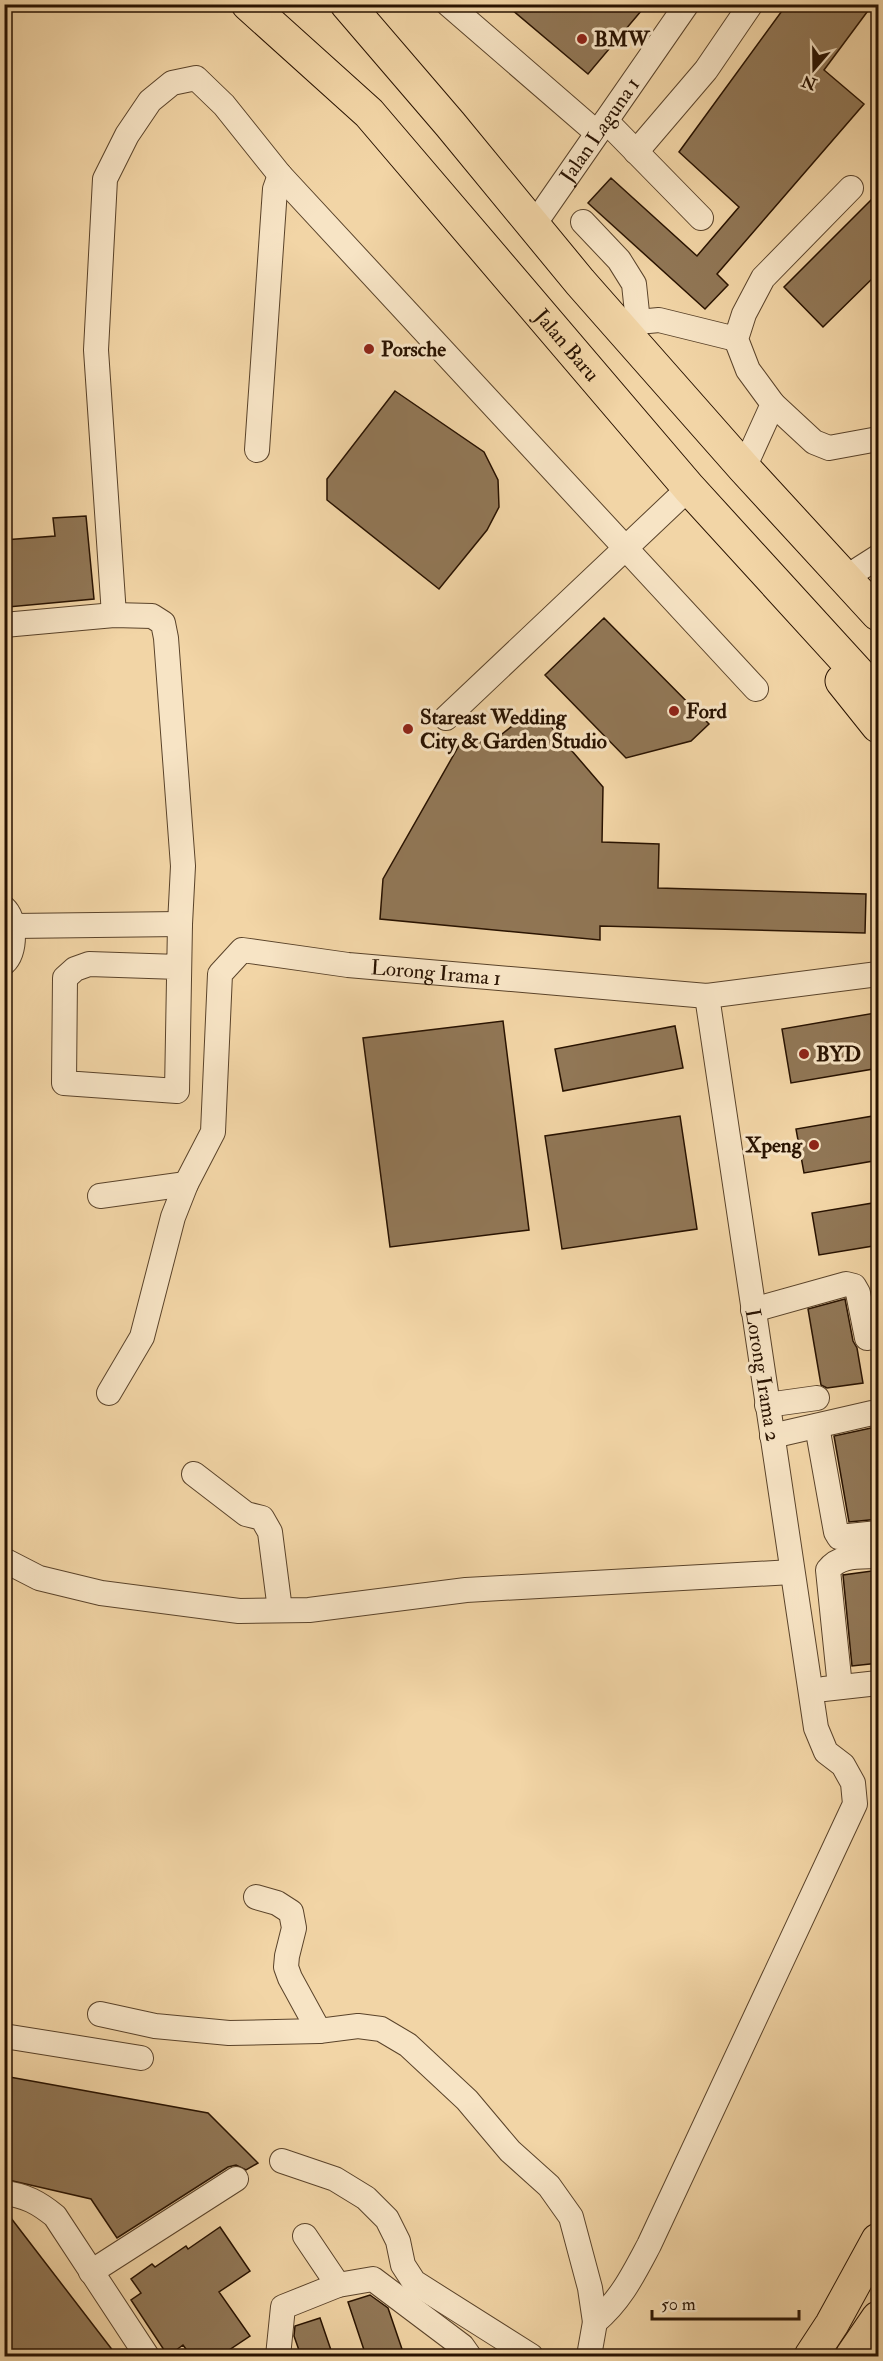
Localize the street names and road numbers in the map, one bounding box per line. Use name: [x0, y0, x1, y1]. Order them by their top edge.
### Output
street label: Jalan Laguna 1: [553, 72, 646, 189]
street label: Jalan Baru: [528, 303, 605, 387]
street label: Lorong Irama 1: [370, 954, 502, 992]
street label: Lorong Irama 2: [739, 1307, 786, 1443]

